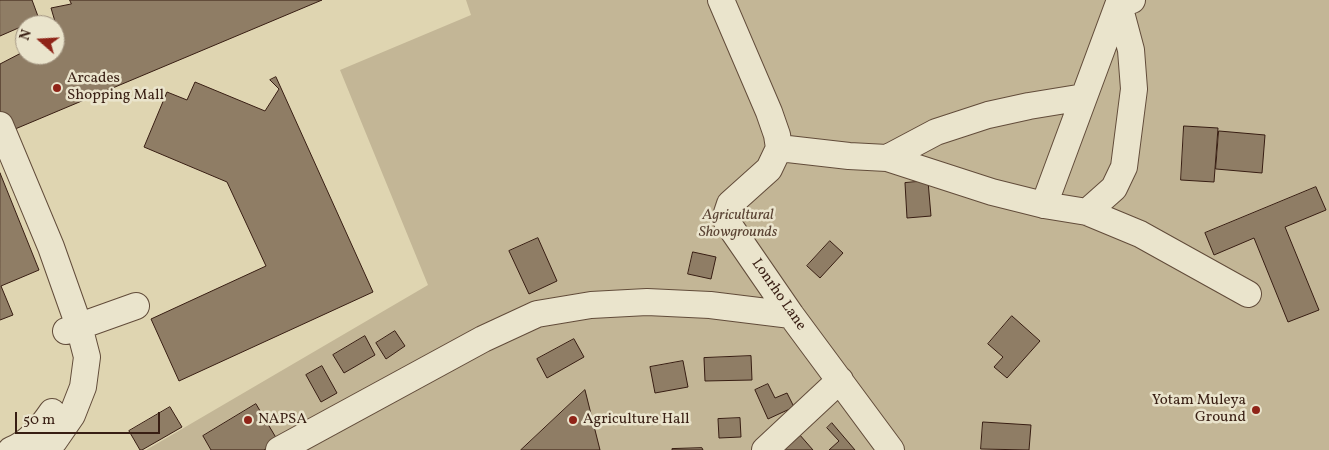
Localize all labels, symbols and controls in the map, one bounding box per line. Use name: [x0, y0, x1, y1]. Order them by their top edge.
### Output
north arrow: [15, 15, 65, 65]
text: N: [16, 27, 37, 43]
place label: Arcades Shopping Mall: [67, 70, 164, 105]
marker: Arcades Shopping Mall: [51, 82, 63, 94]
park label: Agricultural Showgrounds: [699, 207, 777, 242]
street label: Lonrho Lane: [747, 256, 809, 334]
place label: Yotam Muleya Ground: [1152, 392, 1246, 427]
scale bar: [18, 402, 162, 434]
marker: Yotam Muleya Ground: [1250, 404, 1262, 416]
text: 50 m: [23, 410, 55, 431]
place label: NAPSA: [258, 411, 307, 429]
place label: Agriculture Hall: [583, 411, 690, 429]
marker: NAPSA: [242, 414, 254, 426]
marker: Agriculture Hall: [567, 414, 579, 426]

